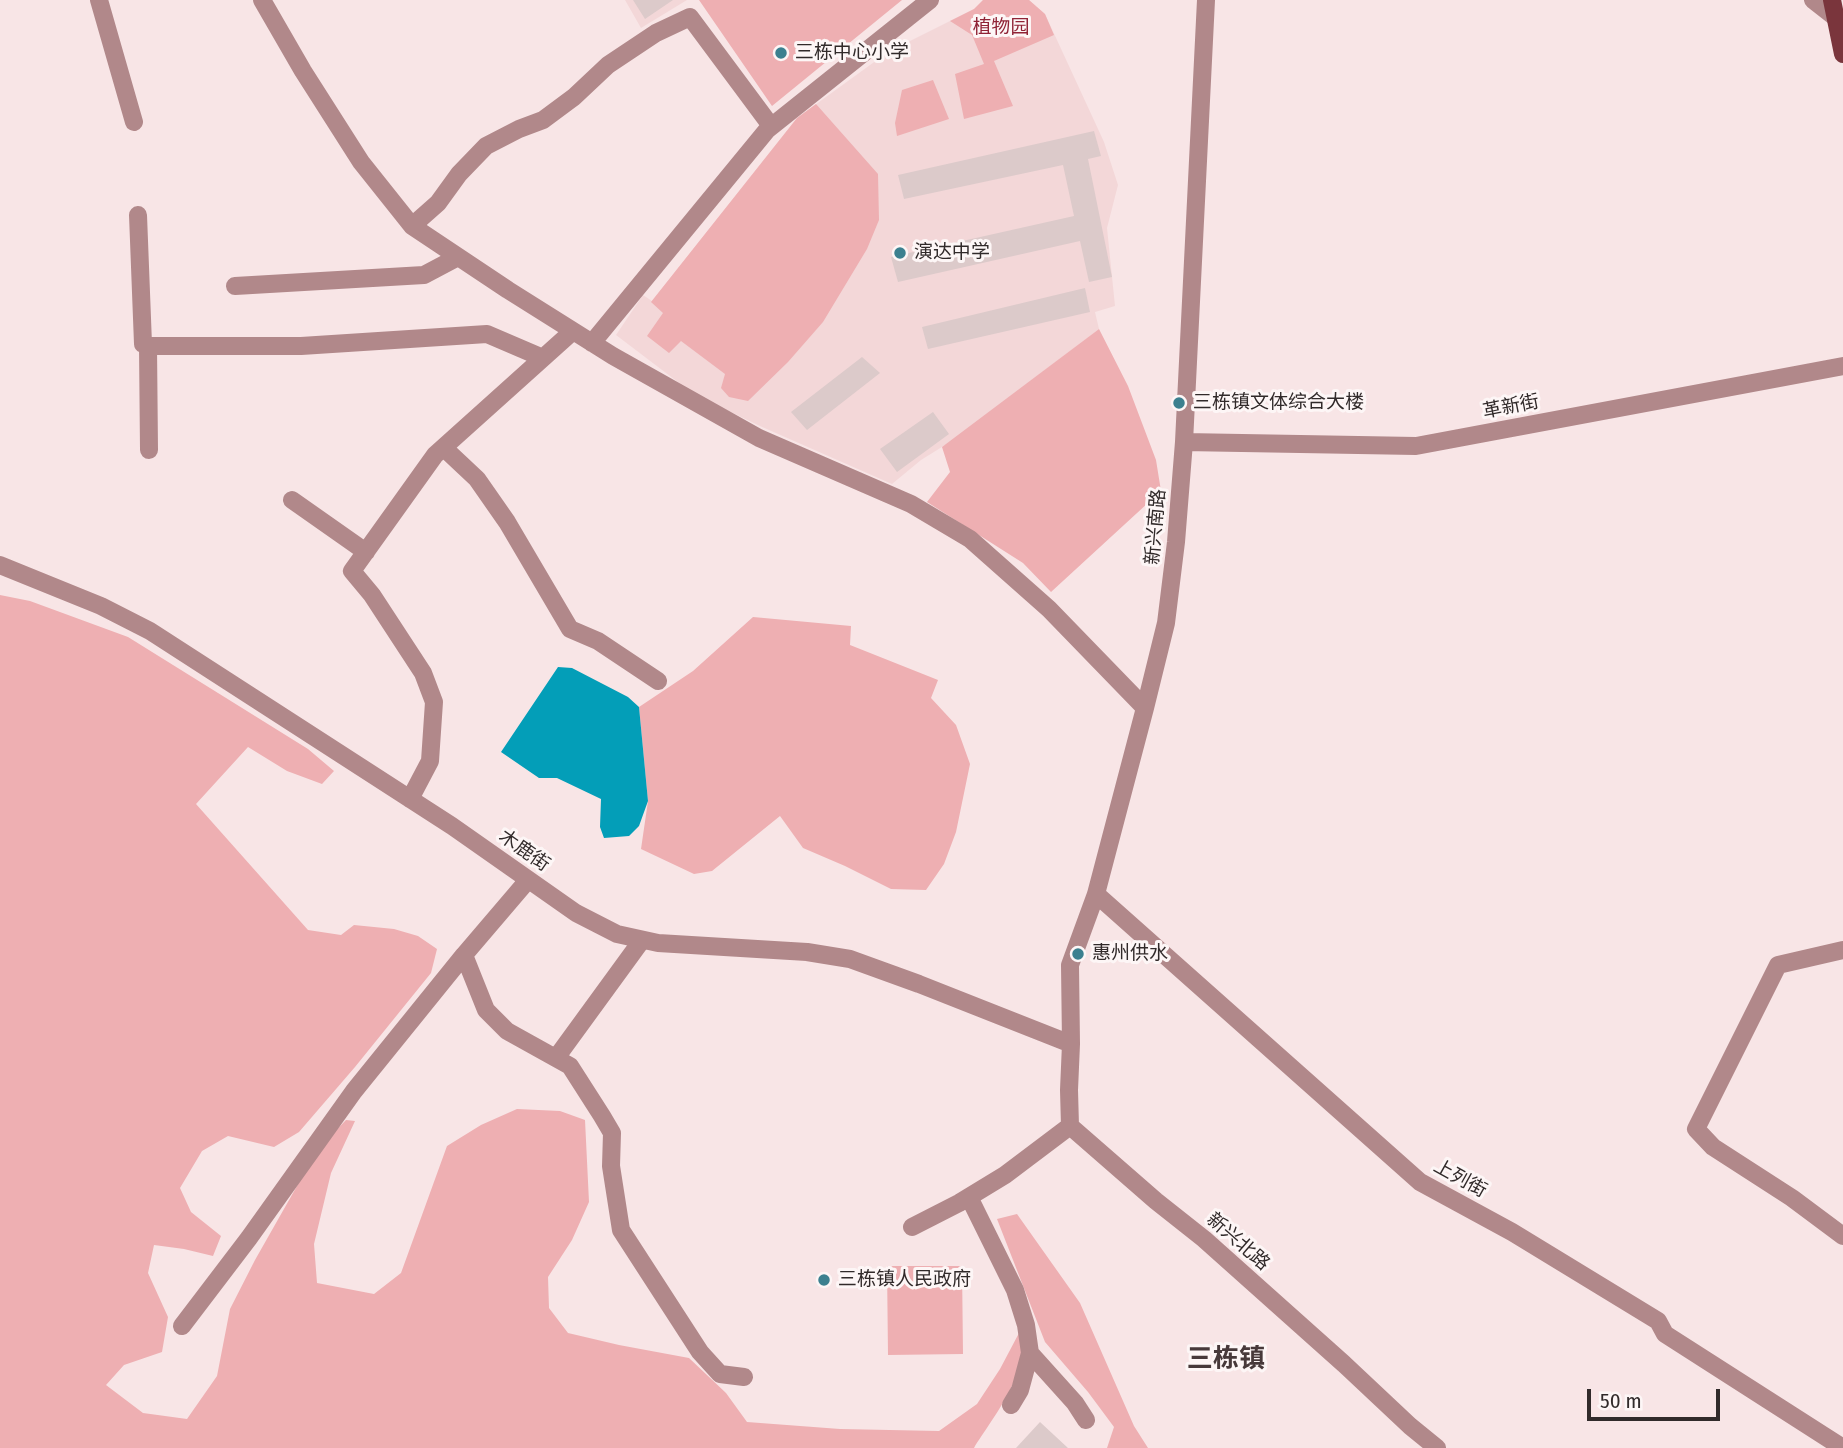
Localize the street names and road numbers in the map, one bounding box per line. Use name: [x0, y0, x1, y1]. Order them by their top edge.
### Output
street label: 革新街: [1481, 390, 1541, 424]
street label: 新兴南路: [1141, 488, 1171, 566]
street label: 木鹿街: [494, 825, 554, 877]
street label: 上列街: [1430, 1155, 1490, 1203]
street label: 新兴北路: [1202, 1208, 1274, 1276]

